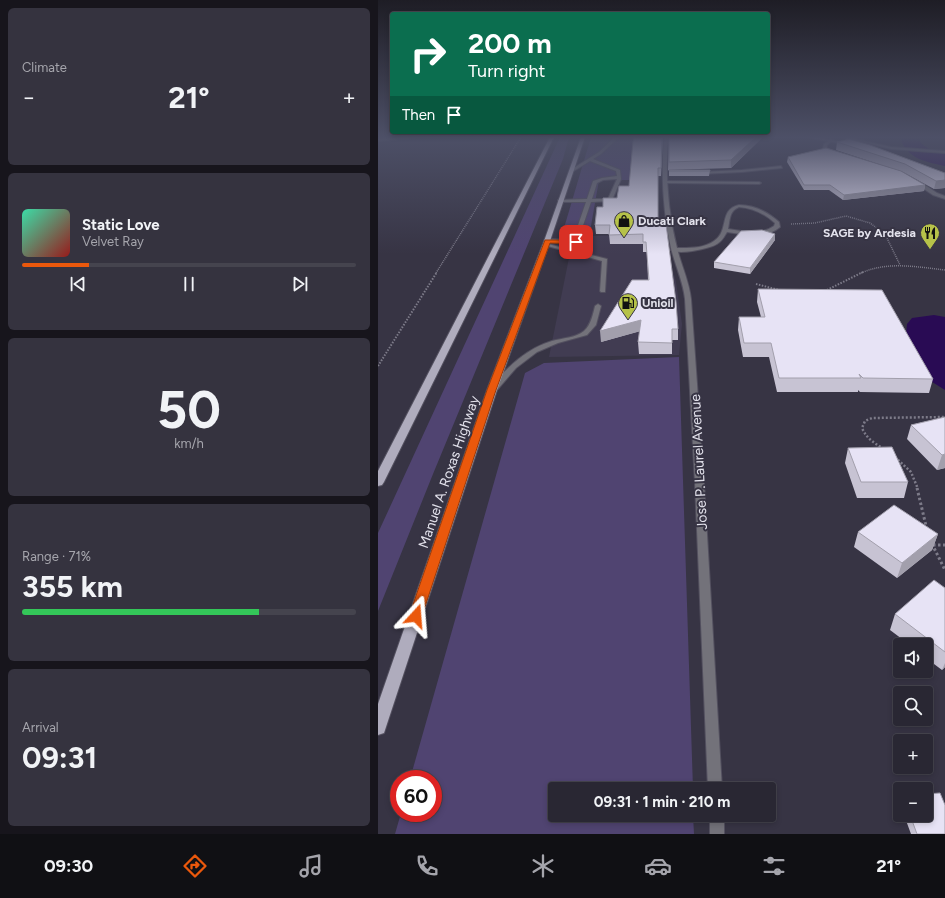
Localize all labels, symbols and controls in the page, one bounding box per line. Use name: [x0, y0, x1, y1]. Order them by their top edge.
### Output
text: 200 m: [468, 26, 552, 60]
icon: right: [402, 28, 454, 80]
text: Climate: [22, 60, 67, 75]
text: Turn right: [468, 60, 545, 82]
text: 21°: [168, 79, 210, 116]
text: −: [22, 84, 36, 111]
text: +: [342, 84, 356, 111]
icon: arrive: [443, 104, 465, 126]
text: Then: [402, 106, 435, 124]
shop icon: Ducati Clark: [613, 210, 635, 238]
place label: Ducati Clark: [638, 214, 707, 228]
text: Static Love: [82, 216, 160, 234]
restaurant icon: SAGE by Ardesia: [919, 222, 941, 250]
pin: [559, 225, 593, 259]
place label: SAGE by Ardesia: [823, 226, 916, 240]
icon: arrive: [565, 231, 587, 253]
text: Velvet Ray: [82, 234, 144, 249]
icon: previous: [67, 273, 89, 295]
icon: pause: [178, 273, 200, 295]
icon: next: [289, 273, 311, 295]
fuel station icon: Unioil: [617, 292, 639, 320]
place label: Unioil: [642, 296, 674, 310]
text: 50: [157, 379, 221, 441]
street label: Manuel A. Roxas Highway: [415, 393, 483, 550]
street label: Jose P. Laurel Avenue: [687, 393, 711, 530]
text: km/h: [174, 436, 204, 451]
text: Range · 71%: [22, 549, 91, 564]
text: 355 km: [22, 568, 123, 605]
position arrow: [395, 595, 437, 637]
map controls: [893, 638, 933, 822]
button: sound: [893, 638, 933, 678]
button: search: [893, 686, 933, 726]
text: Arrival: [22, 720, 59, 735]
button: +: [893, 734, 933, 774]
text: 09:31: [22, 739, 97, 776]
speed limit sign: 60: [390, 770, 442, 822]
button: −: [893, 782, 933, 822]
text: 09:31 · 1 min · 210 m: [594, 793, 730, 811]
icon: directions: [181, 852, 209, 880]
icon: music: [297, 852, 325, 880]
icon: phone: [413, 852, 441, 880]
icon: climate: [529, 852, 557, 880]
icon: car: [644, 852, 672, 880]
icon: filters: [760, 852, 788, 880]
text: 09:30: [44, 855, 93, 877]
text: 21°: [876, 855, 901, 877]

